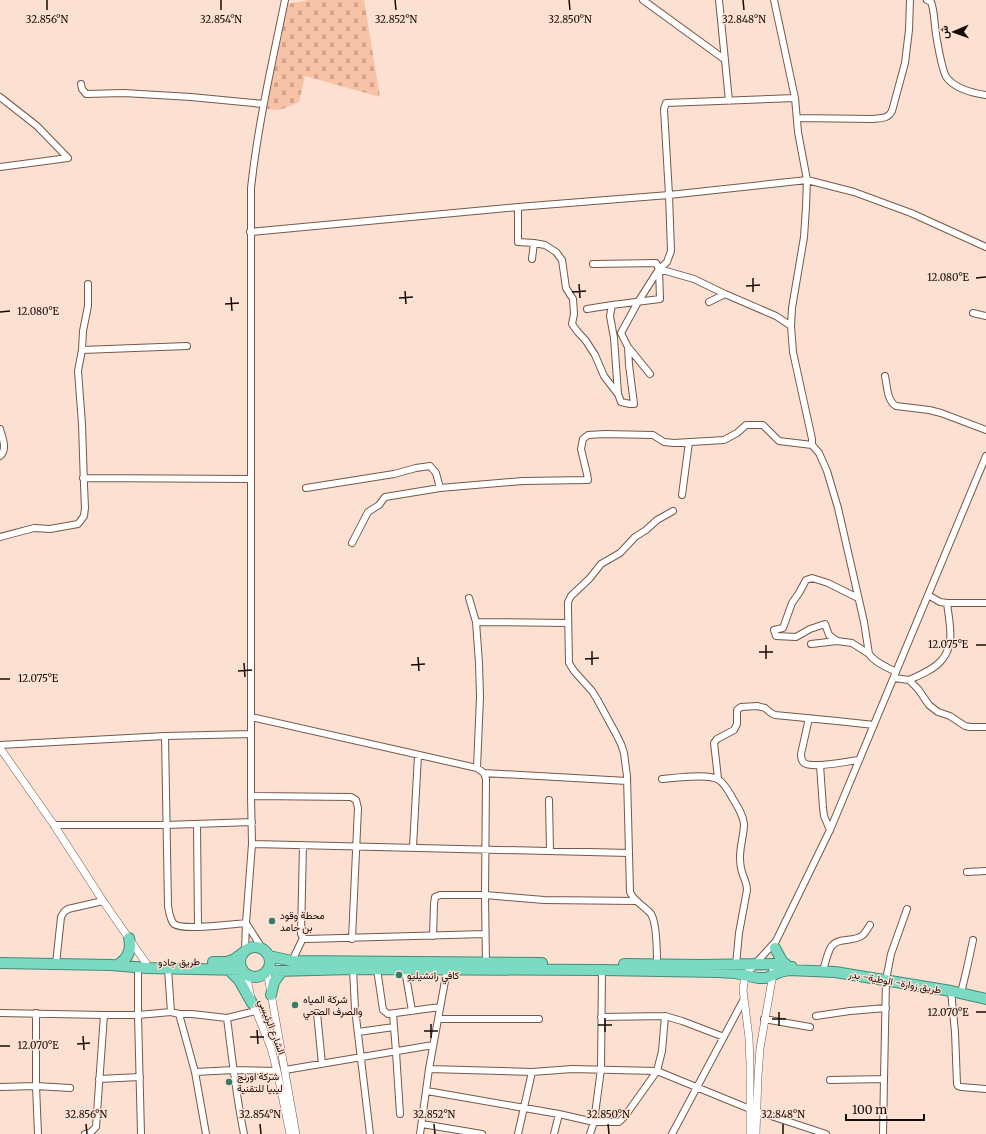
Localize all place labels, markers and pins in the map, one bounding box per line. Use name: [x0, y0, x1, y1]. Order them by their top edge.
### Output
place label: محطة وقود بن حامد: [280, 909, 325, 934]
marker: محطة وقود بن حامد: [267, 916, 277, 926]
place label: كافي رانشيليو: [407, 969, 460, 984]
marker: كافي رانشيليو: [394, 970, 404, 980]
place label: شركة المياه والصرف الصحي: [303, 993, 363, 1020]
marker: شركة المياه والصرف الصحي: [290, 1000, 300, 1010]
place label: شركة اورنج ليبيا للتقنية: [237, 1070, 283, 1095]
marker: شركة اورنج ليبيا للتقنية: [224, 1077, 234, 1087]

